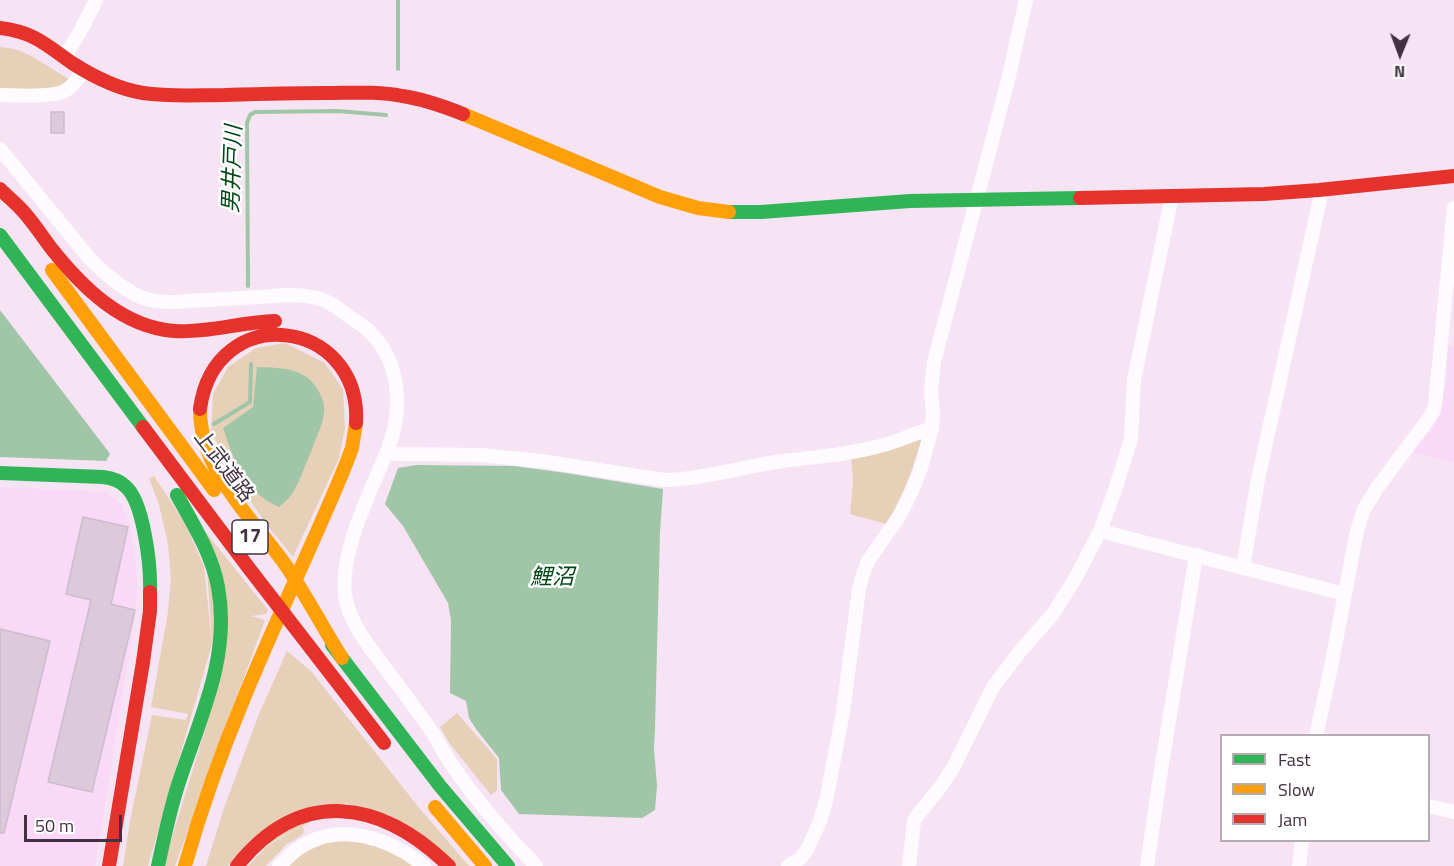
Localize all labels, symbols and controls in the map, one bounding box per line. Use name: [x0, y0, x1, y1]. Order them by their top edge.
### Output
north arrow: [1370, 24, 1430, 84]
text: N: [1394, 60, 1405, 84]
water label: 男井戸川: [219, 125, 249, 213]
street label: 上武道路: [188, 426, 258, 508]
road number: 17: [232, 520, 268, 554]
water label: 鯉沼: [530, 566, 574, 592]
legend: [1220, 734, 1430, 842]
text: Fast: [1278, 746, 1311, 773]
text: Slow: [1278, 776, 1315, 803]
scale bar: [27, 803, 124, 841]
text: Jam: [1278, 806, 1307, 833]
text: 50 m: [35, 812, 74, 839]

